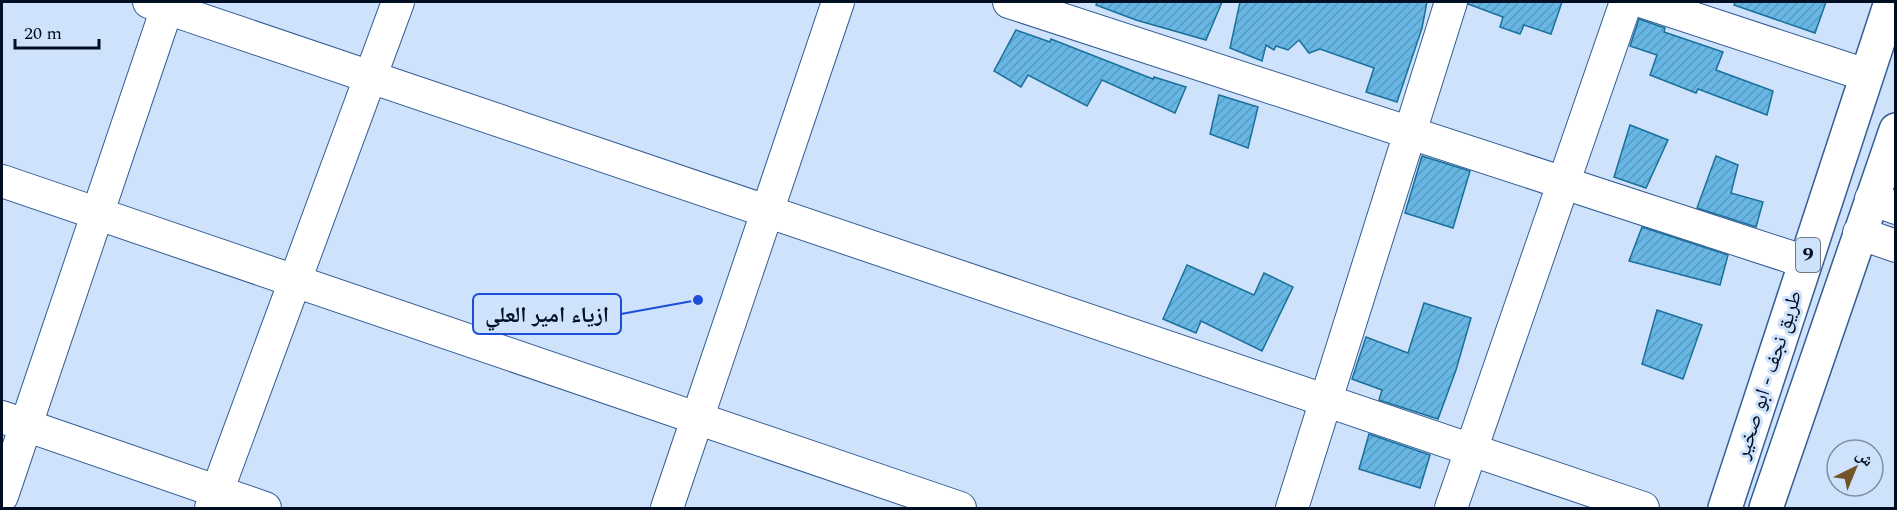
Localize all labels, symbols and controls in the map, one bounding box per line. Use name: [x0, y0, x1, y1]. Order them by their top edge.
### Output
scale bar: [15, 12, 99, 50]
text: 20 m: [24, 20, 62, 47]
road number: 9: [1796, 238, 1820, 272]
street label: طريق نجف - ابو صخير: [1726, 286, 1811, 465]
callout: ازياء امير العلي: [473, 294, 621, 334]
text: ازياء امير العلي: [485, 299, 609, 332]
north arrow: [1825, 438, 1885, 498]
text: ش: [1850, 443, 1879, 472]

